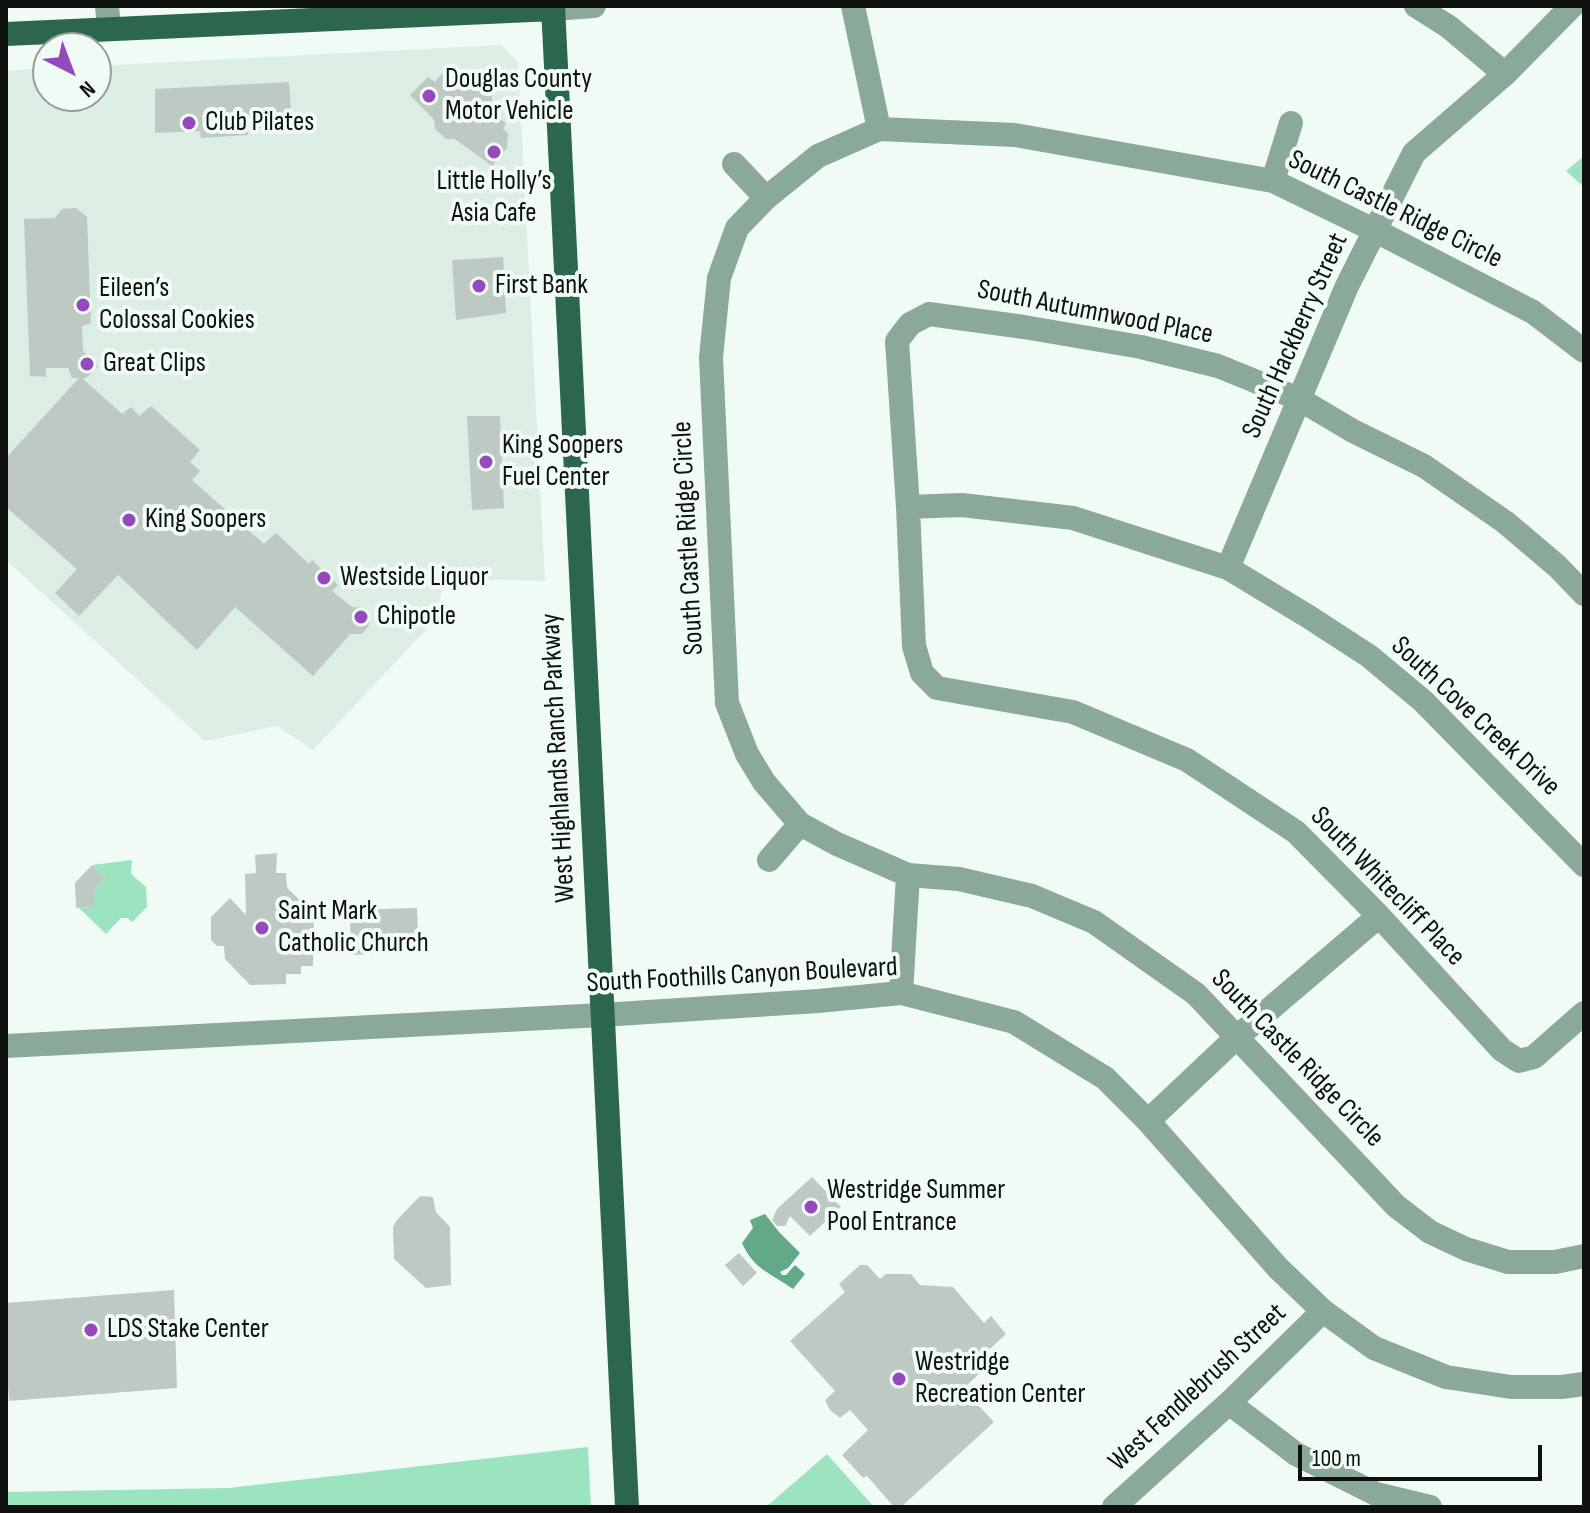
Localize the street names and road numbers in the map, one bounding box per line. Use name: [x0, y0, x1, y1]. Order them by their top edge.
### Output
street label: South Castle Ridge Circle: [1282, 144, 1508, 276]
street label: South Hackberry Street: [1236, 228, 1356, 444]
street label: South Autumnwood Place: [974, 274, 1216, 352]
street label: South Castle Ridge Circle: [666, 420, 712, 656]
street label: West Highlands Ranch Parkway: [535, 613, 583, 903]
street label: South Cove Creek Drive: [1383, 630, 1567, 804]
street label: South Whitecliff Place: [1303, 800, 1471, 974]
street label: South Foothills Canyon Boulevard: [586, 951, 898, 1001]
street label: South Castle Ridge Circle: [1204, 963, 1390, 1155]
street label: West Fendlebrush Street: [1102, 1297, 1294, 1479]

